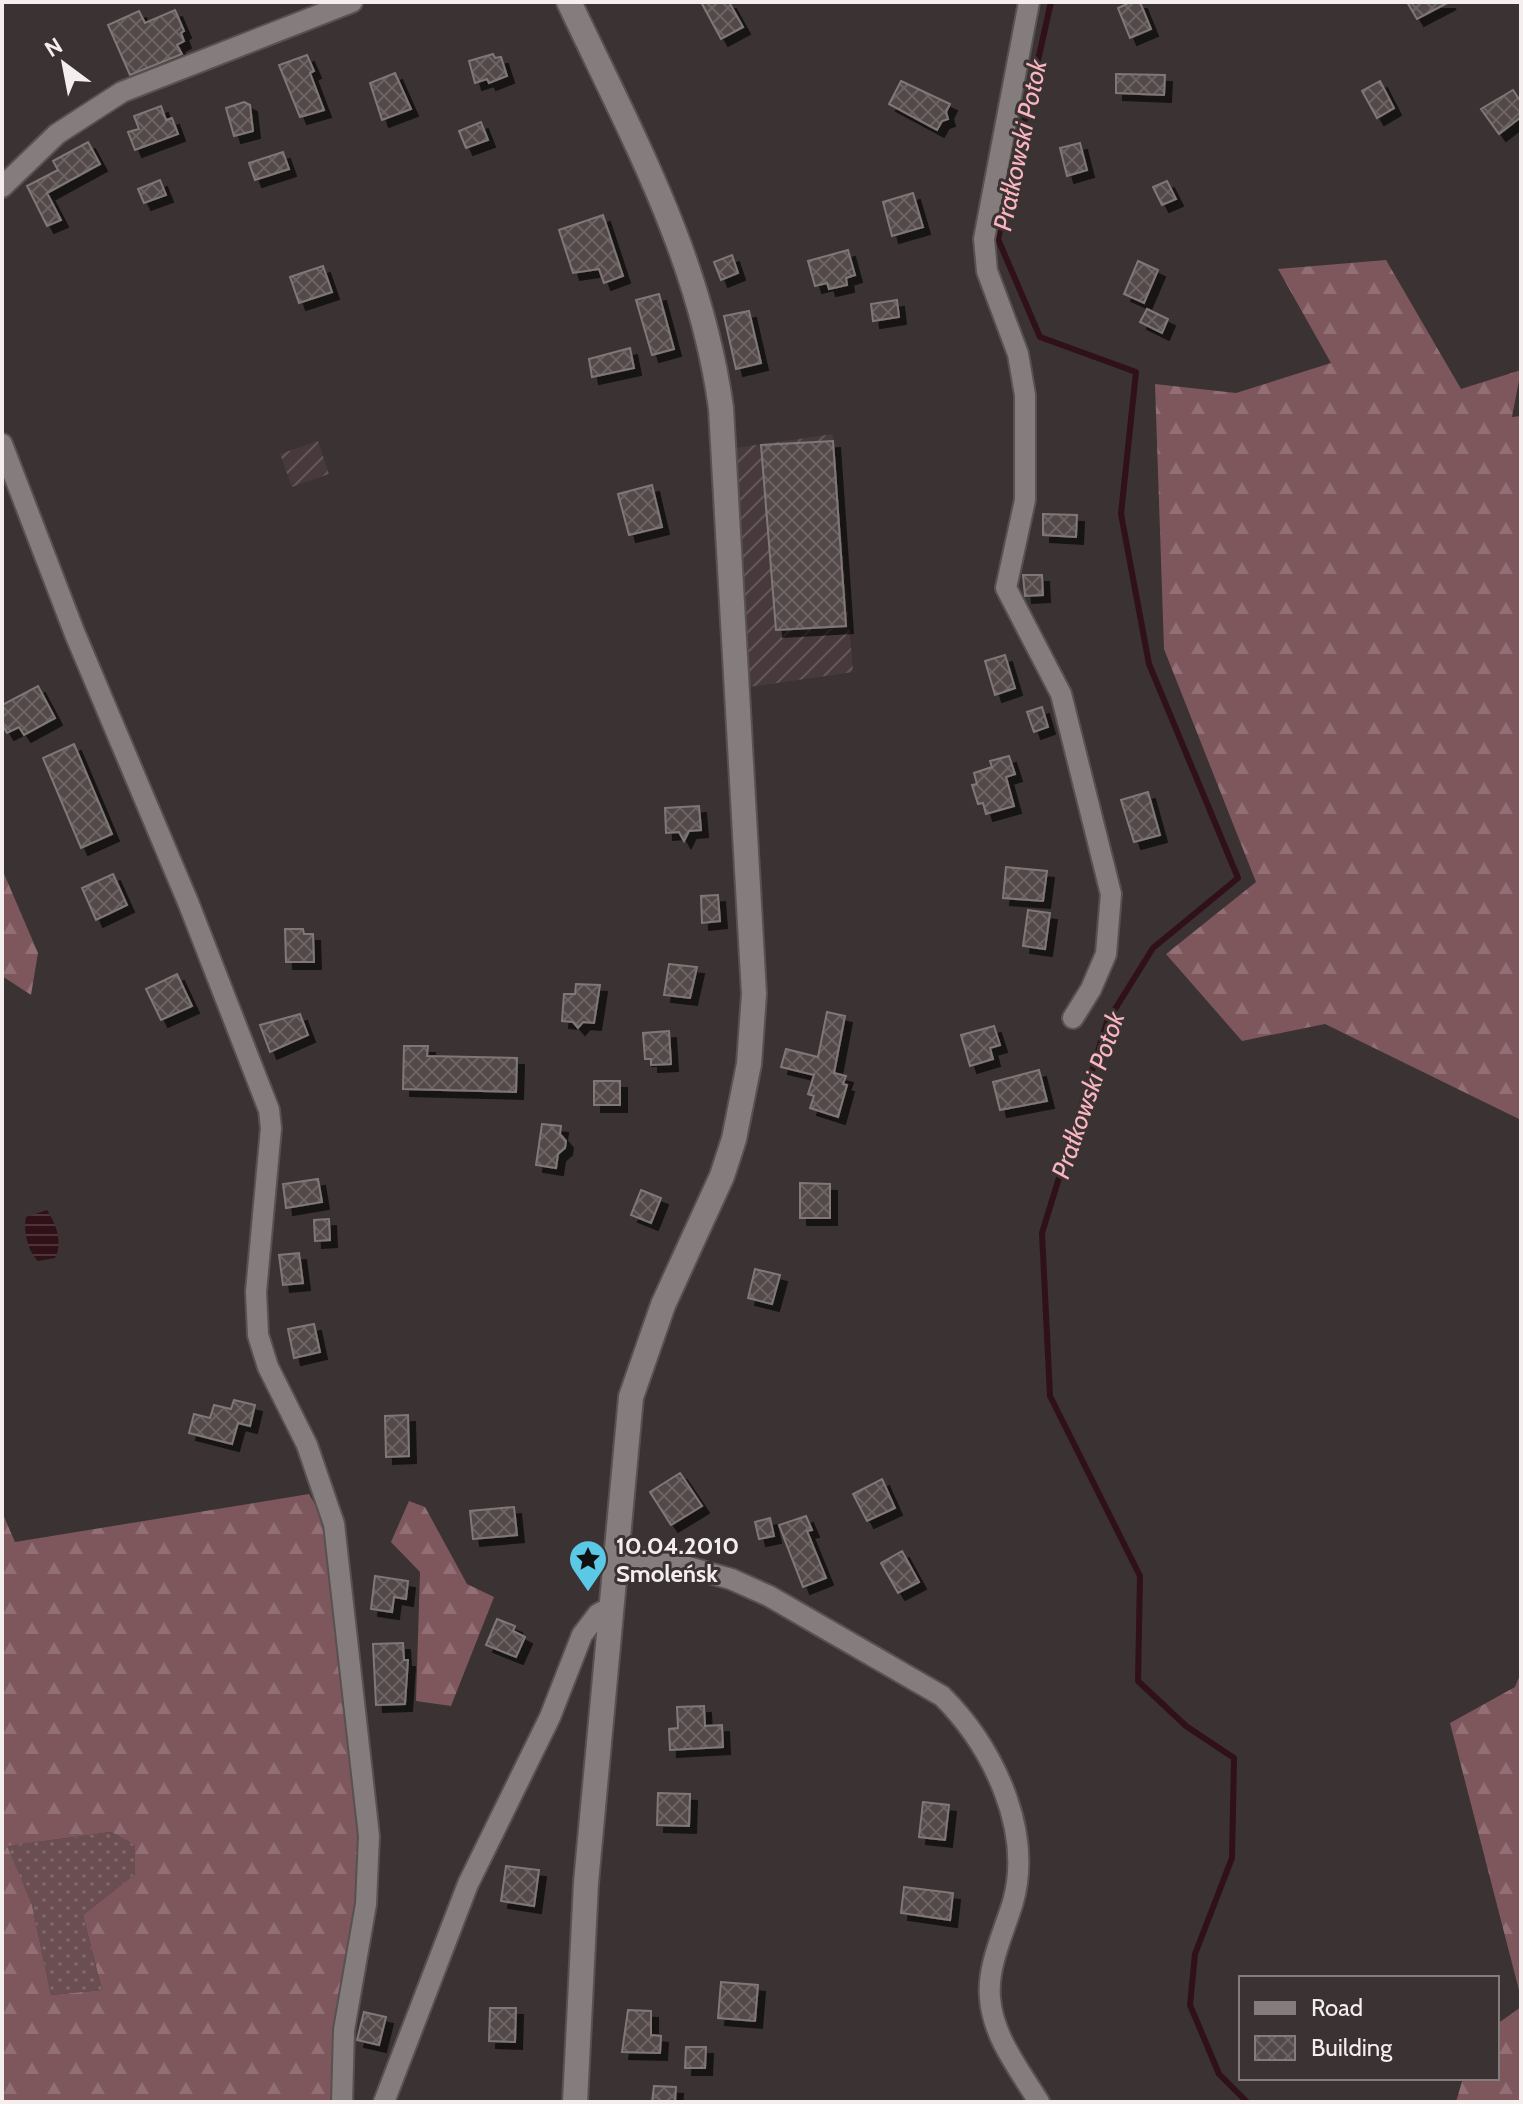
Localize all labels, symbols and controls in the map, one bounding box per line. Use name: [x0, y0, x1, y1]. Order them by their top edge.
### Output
north arrow: [24, 24, 104, 104]
text: N: [40, 32, 67, 63]
water label: Prałkowski Potok: [986, 56, 1054, 234]
water label: Prałkowski Potok: [1044, 1007, 1132, 1183]
place label: 10.04.2010 Smoleńsk: [616, 1531, 739, 1588]
place icon: 10.04.2010 Smoleńsk: [567, 1538, 609, 1593]
legend: [1239, 1976, 1499, 2080]
text: Road: [1311, 1993, 1363, 2022]
text: Building: [1311, 2033, 1393, 2062]

